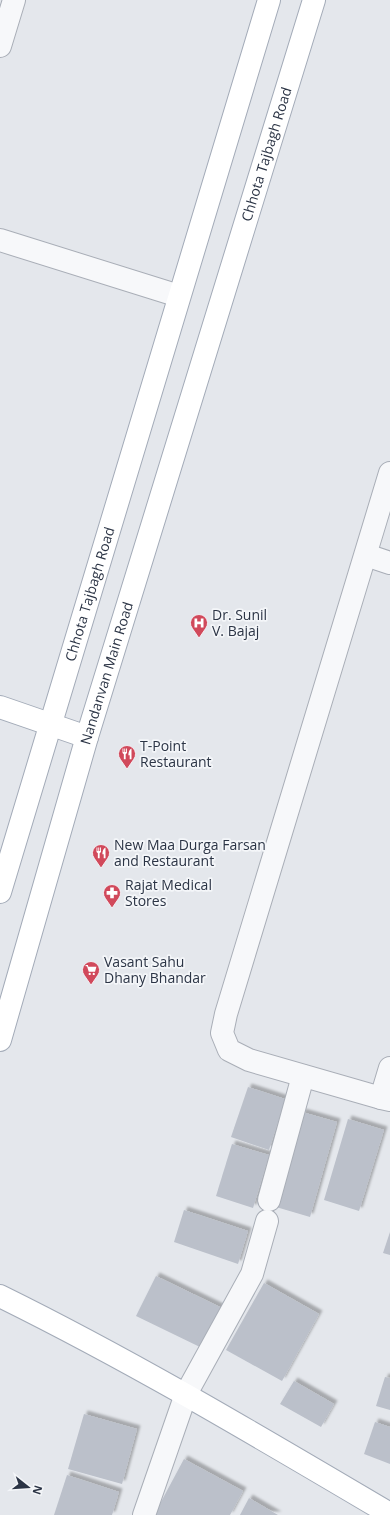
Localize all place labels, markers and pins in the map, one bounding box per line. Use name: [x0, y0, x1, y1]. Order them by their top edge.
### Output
place label: Dr. Sunil V. Bajaj: [212, 605, 267, 640]
hospital icon: Dr. Sunil V. Bajaj: [189, 613, 209, 638]
place label: T-Point Restaurant: [140, 736, 212, 771]
restaurant icon: T-Point Restaurant: [117, 744, 137, 769]
place label: New Maa Durga Farsan and Restaurant: [114, 835, 266, 870]
restaurant icon: New Maa Durga Farsan and Restaurant: [91, 843, 111, 868]
place label: Rajat Medical Stores: [125, 875, 212, 910]
pharmacy icon: Rajat Medical Stores: [102, 883, 122, 908]
place label: Vasant Sahu Dhany Bhandar: [104, 952, 206, 987]
supermarket icon: Vasant Sahu Dhany Bhandar: [81, 960, 101, 985]

